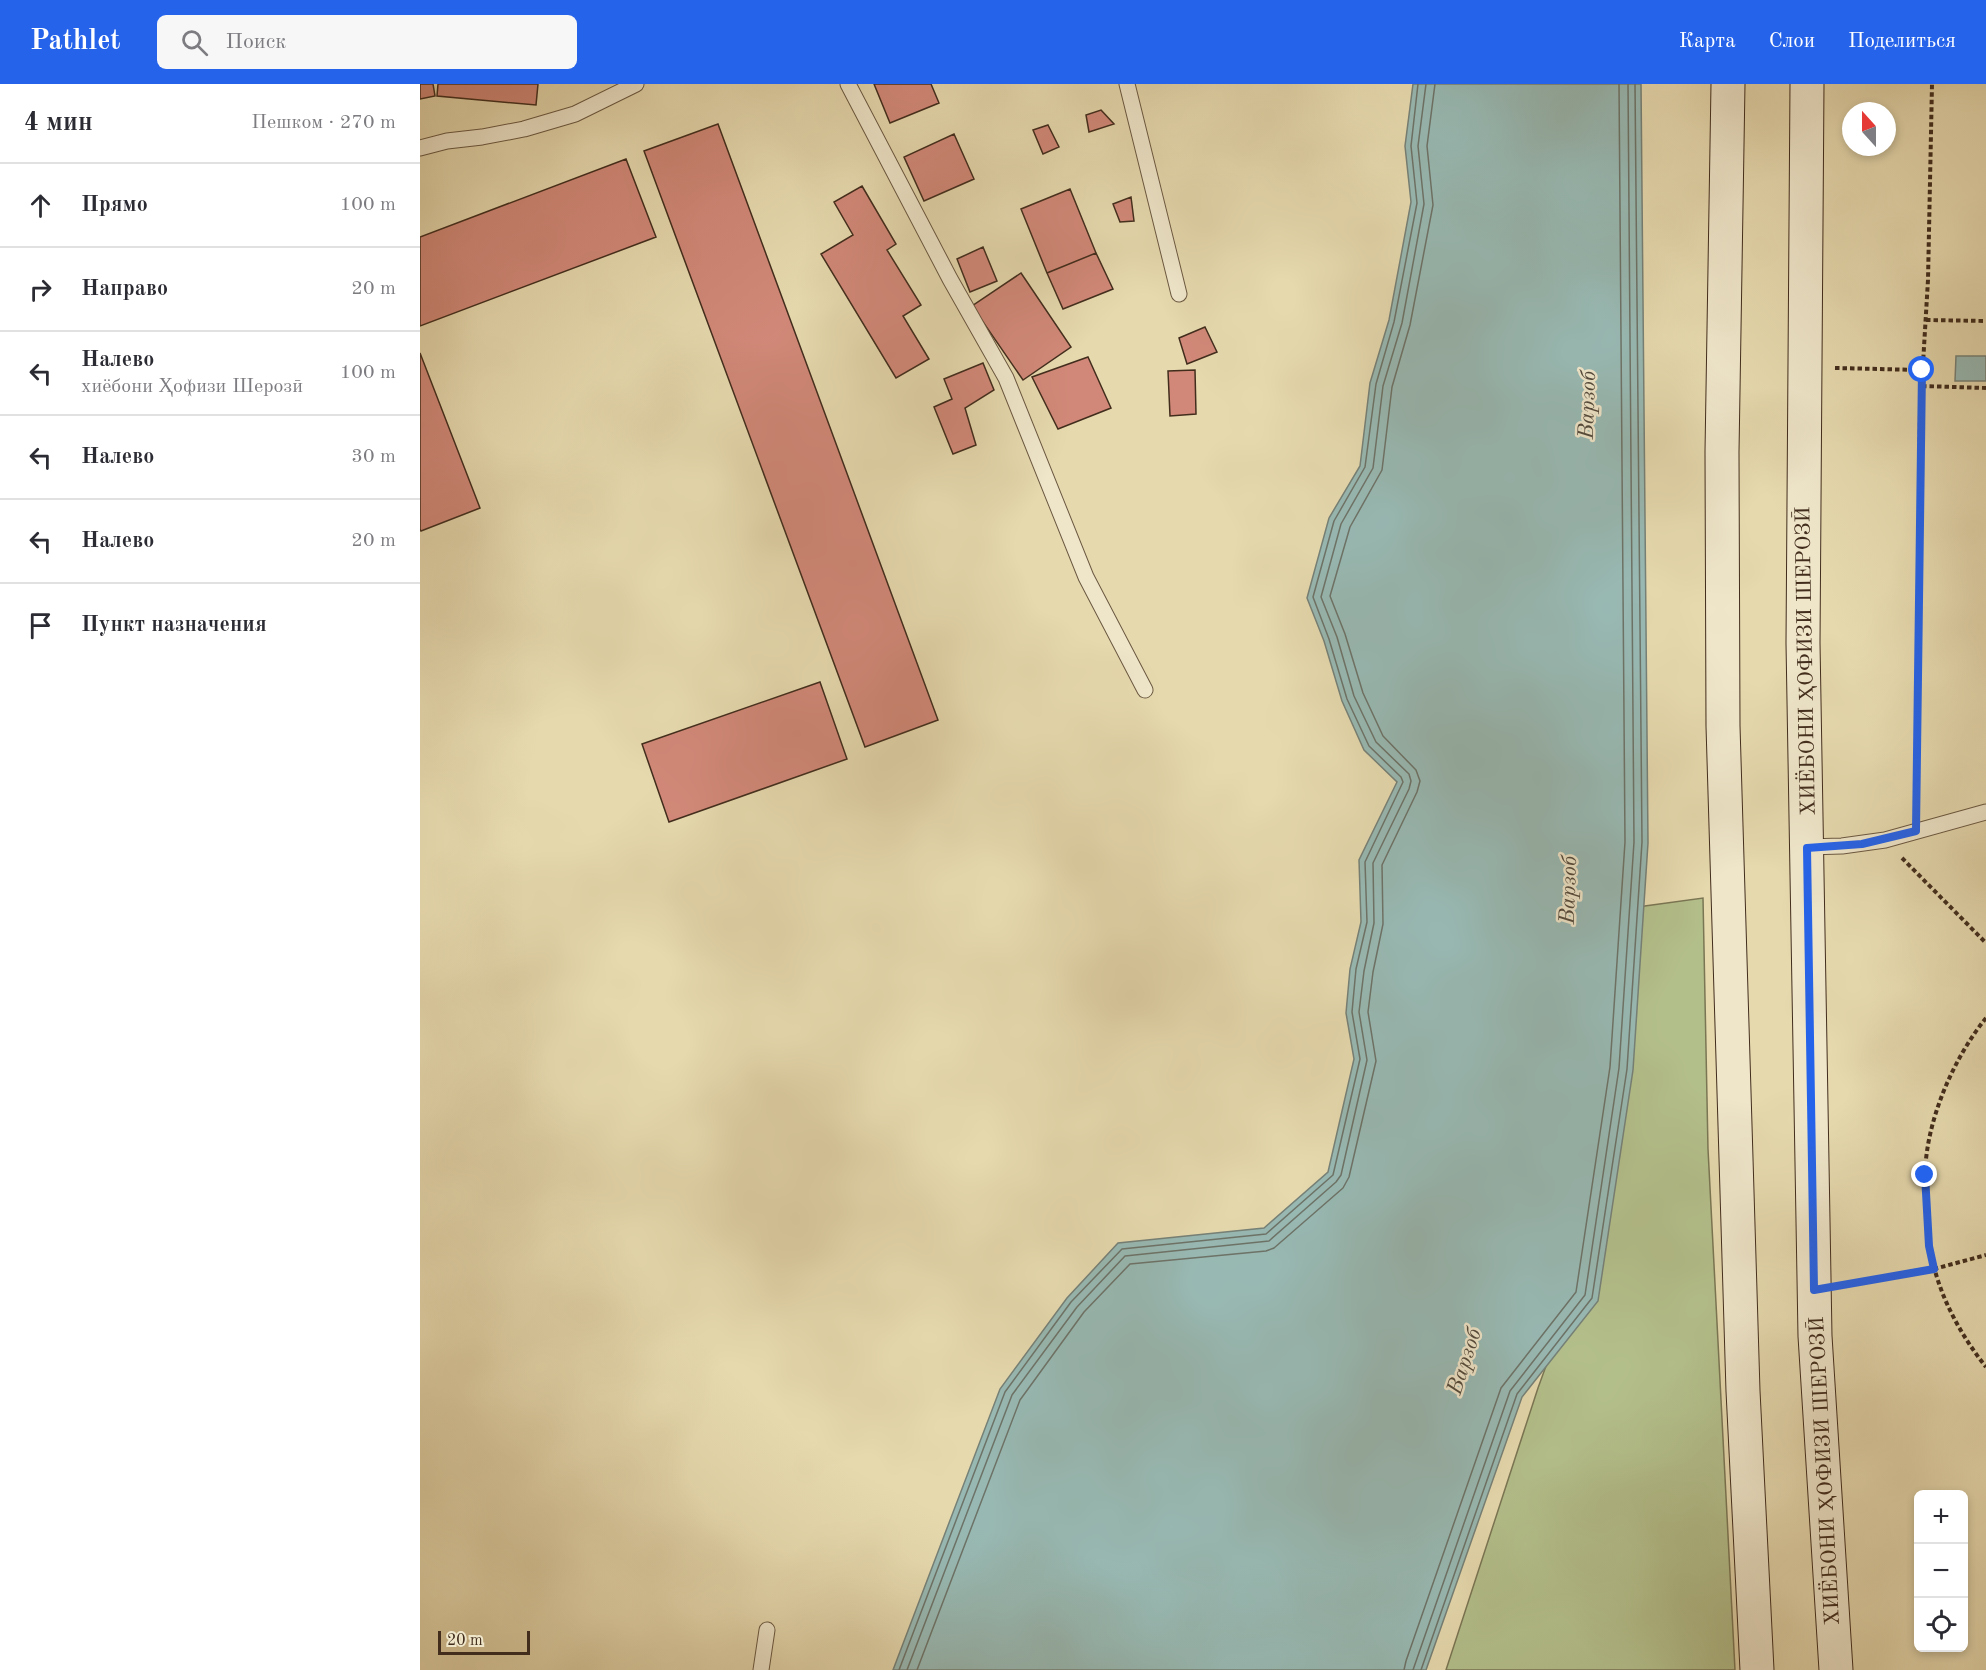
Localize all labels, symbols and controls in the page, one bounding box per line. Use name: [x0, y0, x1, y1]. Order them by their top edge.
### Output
search box: [157, 15, 577, 69]
icon: search: [178, 26, 211, 59]
text: Pathlet: [30, 28, 121, 56]
text: Поиск: [226, 31, 286, 53]
text: Карта: [1679, 31, 1736, 52]
text: Слои: [1769, 31, 1815, 52]
text: Поделиться: [1848, 31, 1956, 52]
north arrow: [1842, 102, 1896, 156]
text: 4 мин: [24, 110, 93, 136]
text: Пешком · 270 m: [251, 113, 396, 133]
icon: ahead: [24, 189, 57, 222]
text: Прямо: [81, 194, 148, 216]
text: 100 m: [340, 195, 396, 215]
icon: right: [24, 273, 57, 306]
text: Направо: [81, 278, 168, 300]
text: 20 m: [351, 279, 396, 299]
text: Налево: [81, 349, 154, 371]
route start: [1908, 356, 1934, 382]
icon: left: [24, 357, 57, 390]
text: 100 m: [340, 363, 396, 383]
water label: Варзоб: [1576, 369, 1600, 441]
text: хиёбони Ҳофизи Шерозӣ: [81, 377, 303, 397]
icon: left: [24, 441, 57, 474]
text: Налево: [81, 446, 154, 468]
text: 30 m: [351, 447, 396, 467]
street label: ХИЁБОНИ ҲОФИЗИ ШЕРОЗӢ: [1789, 506, 1820, 816]
icon: left: [24, 525, 57, 558]
text: Налево: [81, 530, 154, 552]
text: 20 m: [351, 531, 396, 551]
icon: arrive: [24, 609, 57, 642]
text: Пункт назначения: [81, 614, 267, 636]
water label: Варзоб: [1557, 854, 1581, 926]
route end: [1911, 1161, 1937, 1187]
street label: ХИЁБОНИ ҲОФИЗИ ШЕРОЗӢ: [1803, 1316, 1844, 1626]
water label: Варзоб: [1444, 1324, 1486, 1398]
map controls: [1914, 1490, 1968, 1652]
button: +: [1914, 1490, 1968, 1544]
button: −: [1914, 1544, 1968, 1598]
button: locate: [1914, 1598, 1968, 1652]
scale bar: [438, 1628, 530, 1656]
text: 20 m: [447, 1633, 483, 1649]

